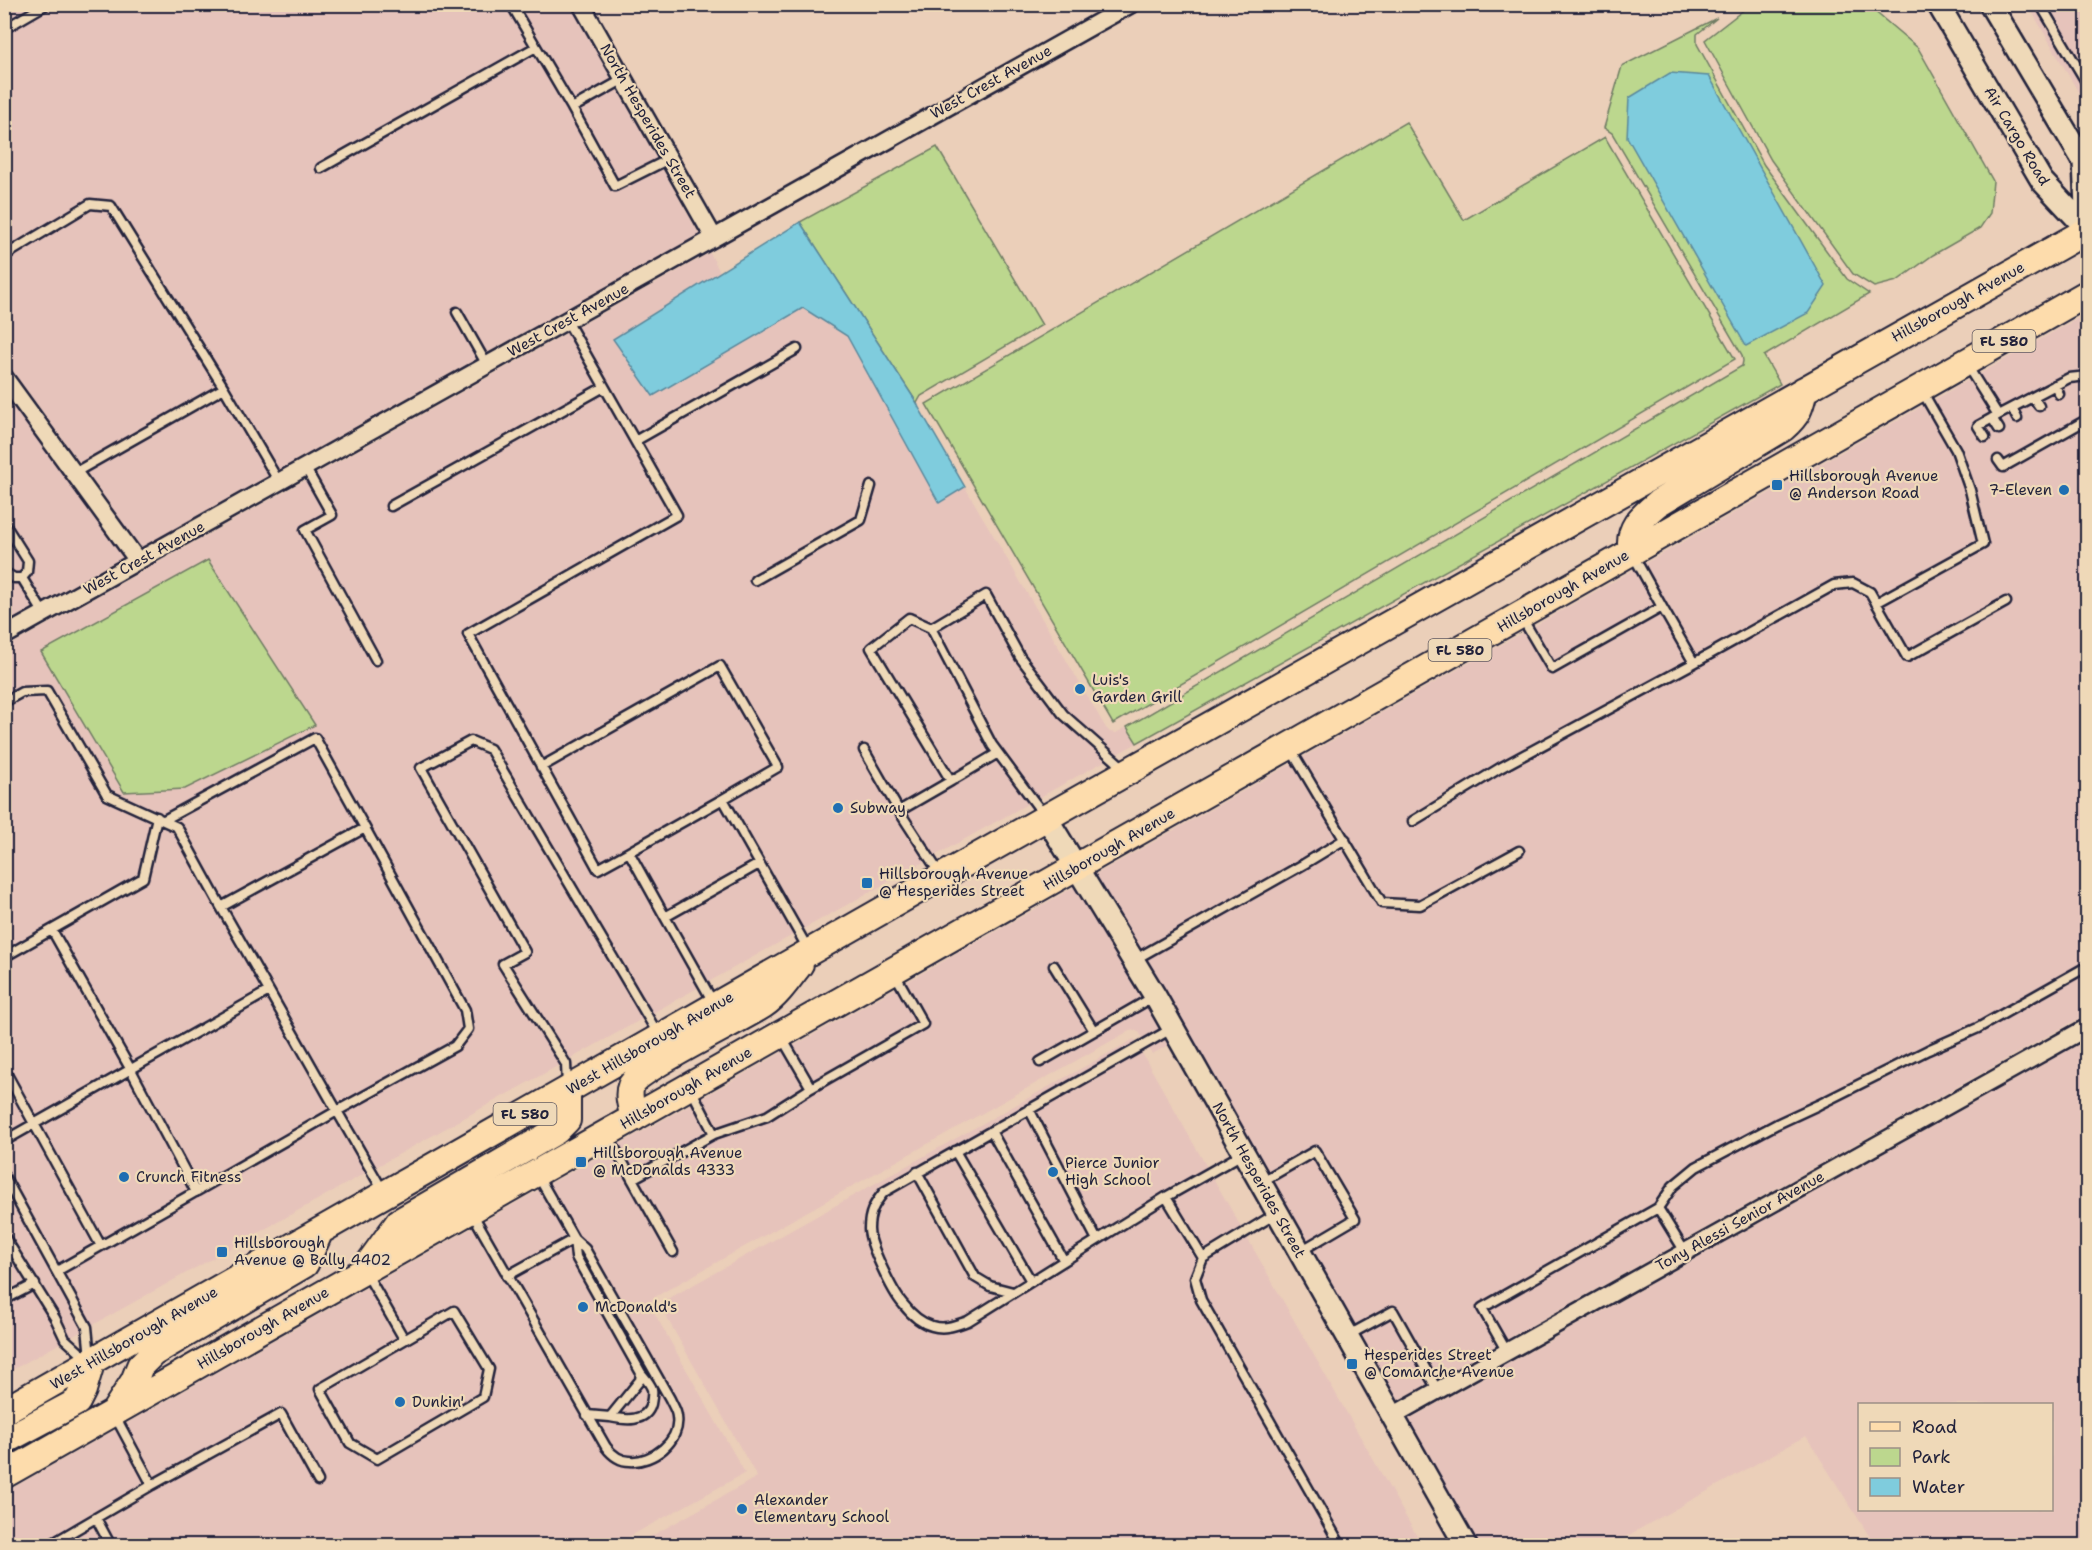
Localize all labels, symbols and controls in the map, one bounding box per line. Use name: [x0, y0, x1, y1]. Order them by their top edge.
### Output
street label: North Hesperides Street: [595, 40, 701, 202]
street label: West Crest Avenue: [927, 40, 1055, 124]
street label: Air Cargo Road: [1979, 83, 2055, 190]
street label: Hillsborough Avenue: [1888, 257, 2028, 347]
street label: West Crest Avenue: [504, 278, 632, 362]
road number: FL 580: [1972, 330, 2036, 352]
place label: Hillsborough Avenue @ Anderson Road: [1789, 466, 1938, 503]
marker: Hillsborough Avenue @ Anderson Road: [1770, 478, 1784, 492]
place label: 7-Eleven: [1989, 480, 2052, 500]
marker: 7-Eleven: [2057, 483, 2071, 497]
street label: West Crest Avenue: [80, 516, 208, 600]
street label: Hillsborough Avenue: [1493, 545, 1633, 637]
road number: FL 580: [1428, 639, 1492, 661]
place label: Luis's Garden Grill: [1092, 670, 1182, 707]
marker: Luis's Garden Grill: [1073, 682, 1087, 696]
place label: Subway: [850, 798, 906, 818]
marker: Subway: [831, 801, 845, 815]
street label: Hillsborough Avenue: [1039, 803, 1179, 895]
place label: Hillsborough Avenue @ Hesperides Street: [879, 864, 1028, 901]
marker: Hillsborough Avenue @ Hesperides Street: [860, 876, 874, 890]
street label: West Hillsborough Avenue: [563, 988, 737, 1098]
street label: Hillsborough Avenue: [617, 1043, 755, 1133]
street label: North Hesperides Street: [1208, 1098, 1310, 1262]
road number: FL 580: [494, 1103, 556, 1125]
place label: Hillsborough Avenue @ McDonalds 4333: [593, 1143, 742, 1180]
place label: Pierce Junior High School: [1065, 1153, 1160, 1190]
marker: Hillsborough Avenue @ McDonalds 4333: [574, 1155, 588, 1169]
marker: Pierce Junior High School: [1046, 1165, 1060, 1179]
street label: Tony Alessi Senior Avenue: [1652, 1166, 1828, 1276]
place label: Crunch Fitness: [136, 1167, 241, 1187]
marker: Crunch Fitness: [117, 1170, 131, 1184]
place label: Hillsborough Avenue @ Bally 4402: [234, 1233, 391, 1270]
marker: Hillsborough Avenue @ Bally 4402: [215, 1245, 229, 1259]
street label: West Hillsborough Avenue: [47, 1282, 221, 1394]
street label: Hillsborough Avenue: [193, 1282, 333, 1374]
place label: McDonald's: [595, 1297, 677, 1317]
marker: McDonald's: [576, 1300, 590, 1314]
place label: Hesperides Street @ Comanche Avenue: [1364, 1345, 1514, 1382]
marker: Hesperides Street @ Comanche Avenue: [1345, 1357, 1359, 1371]
place label: Dunkin': [412, 1392, 464, 1412]
marker: Dunkin': [393, 1395, 407, 1409]
legend: [1858, 1403, 2053, 1511]
text: Road: [1912, 1415, 1957, 1439]
text: Park: [1912, 1445, 1951, 1469]
text: Water: [1912, 1475, 1965, 1499]
place label: Alexander Elementary School: [754, 1490, 890, 1527]
marker: Alexander Elementary School: [735, 1502, 749, 1516]

